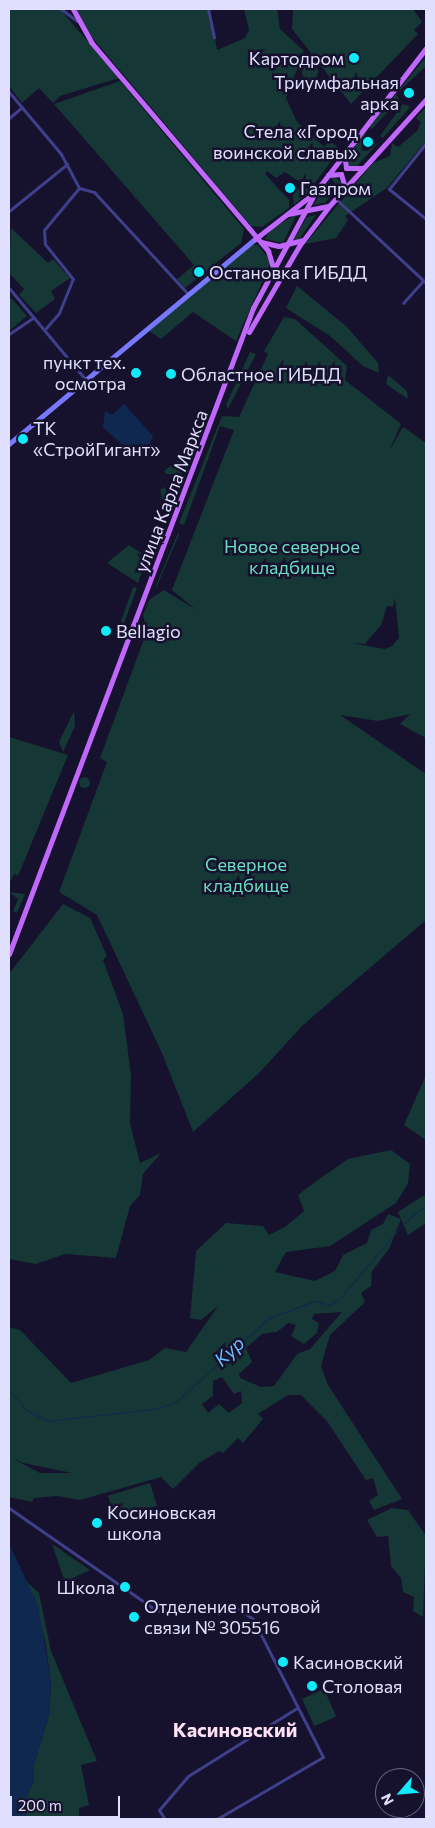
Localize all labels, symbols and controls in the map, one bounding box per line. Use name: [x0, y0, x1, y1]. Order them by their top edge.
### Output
place label: Картодром: [249, 47, 344, 69]
marker: Картодром: [348, 52, 360, 64]
place label: Триумфальная арка: [274, 72, 399, 115]
marker: Триумфальная арка: [403, 87, 415, 99]
place label: Стела «Город воинской славы»: [213, 121, 358, 163]
marker: Стела «Город воинской славы»: [362, 136, 374, 148]
place label: Газпром: [300, 177, 371, 199]
marker: Газпром: [284, 182, 296, 194]
place label: Остановка ГИБДД: [209, 261, 367, 283]
marker: Остановка ГИБДД: [193, 266, 205, 278]
place label: пункт тех. осмотра: [43, 352, 126, 394]
place label: Областное ГИБДД: [181, 363, 341, 385]
marker: пункт тех. осмотра: [130, 367, 142, 379]
marker: Областное ГИБДД: [165, 368, 177, 380]
street label: улица Карла Маркса: [130, 407, 212, 575]
place label: ТК «СтройГигант»: [33, 418, 161, 460]
marker: ТК «СтройГигант»: [17, 433, 29, 445]
park label: Новое северное кладбище: [224, 536, 360, 578]
place label: Bellagio: [116, 620, 181, 642]
marker: Bellagio: [100, 625, 112, 637]
park label: Северное кладбище: [203, 854, 289, 896]
water label: Кур: [209, 1331, 249, 1371]
place label: Косиновская школа: [107, 1502, 216, 1545]
marker: Косиновская школа: [91, 1517, 103, 1529]
place label: Школа: [57, 1576, 115, 1598]
marker: Школа: [119, 1581, 131, 1593]
place label: Отделение почтовой связи № 305516: [144, 1596, 321, 1638]
marker: Отделение почтовой связи № 305516: [128, 1611, 140, 1623]
place label: Касиновский: [293, 1651, 403, 1673]
marker: Касиновский: [277, 1656, 289, 1668]
place label: Столовая: [322, 1675, 403, 1697]
marker: Столовая: [306, 1680, 318, 1692]
district label: Касиновский: [173, 1717, 297, 1741]
north arrow: [375, 1768, 425, 1818]
scale bar: [12, 1786, 122, 1818]
text: N: [377, 1791, 397, 1808]
text: 200 m: [18, 1796, 62, 1814]

